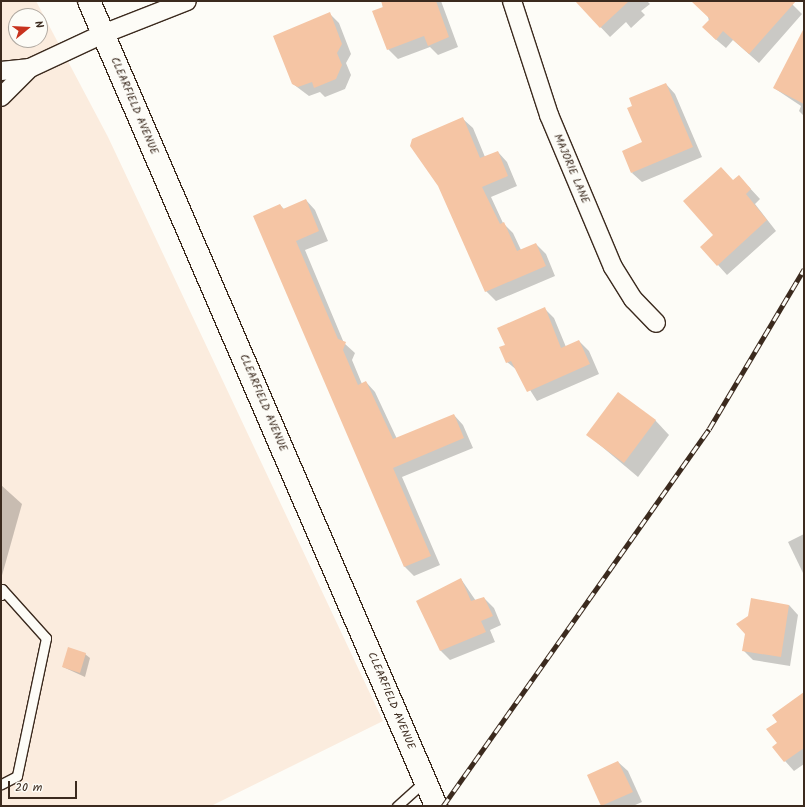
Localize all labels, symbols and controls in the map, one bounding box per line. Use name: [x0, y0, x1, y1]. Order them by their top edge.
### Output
north arrow: [8, 8, 48, 48]
text: N: [29, 19, 48, 31]
street label: CLEARFIELD AVENUE: [107, 55, 161, 157]
street label: MAJORIE LANE: [550, 132, 592, 206]
street label: CLEARFIELD AVENUE: [236, 352, 290, 454]
street label: CLEARFIELD AVENUE: [364, 650, 418, 752]
scale bar: [10, 773, 79, 799]
text: 20 m: [15, 778, 42, 797]

